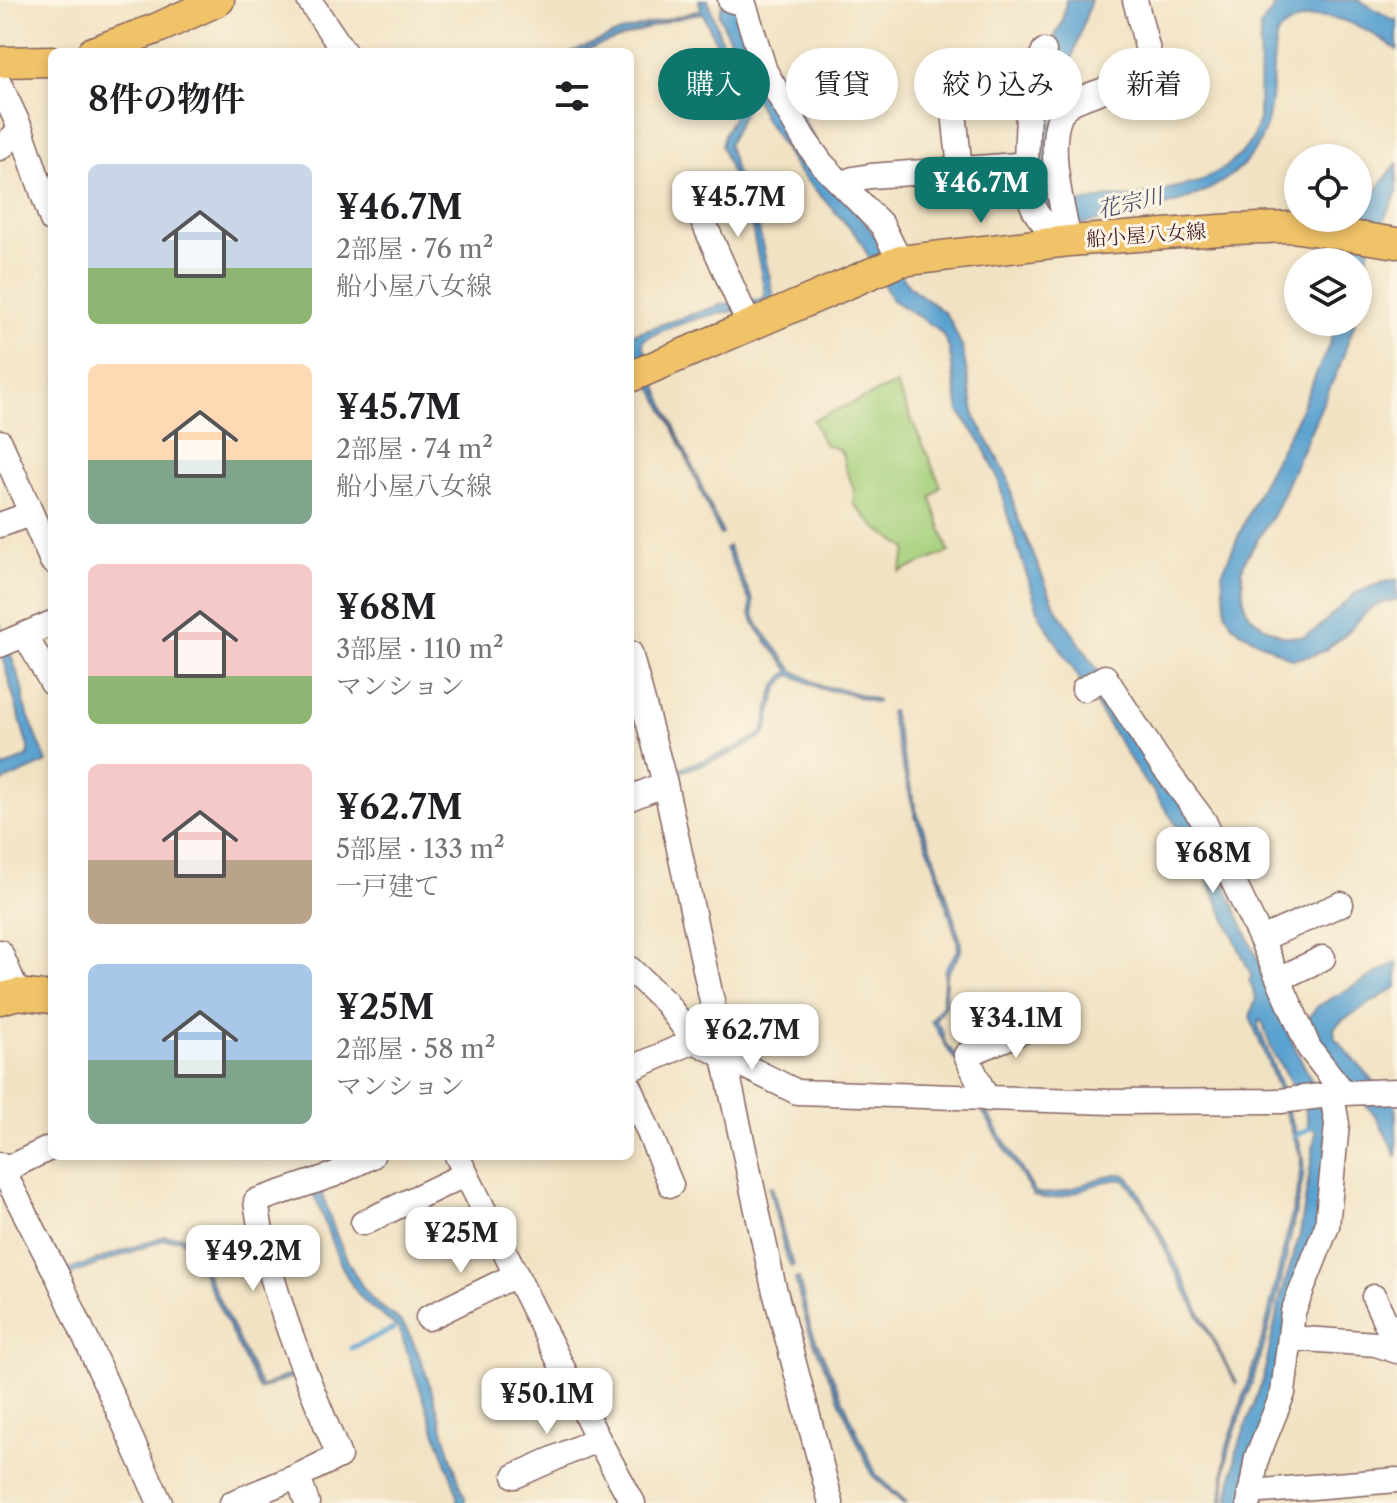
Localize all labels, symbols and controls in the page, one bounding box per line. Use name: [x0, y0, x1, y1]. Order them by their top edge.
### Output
chip: 購入: [658, 48, 770, 120]
chip: 賃貸: [786, 48, 898, 120]
chip: 絞り込み: [914, 48, 1082, 120]
chip: 新着: [1098, 48, 1210, 120]
icon: filters: [550, 74, 594, 118]
text: 8件の物件: [88, 78, 245, 120]
map controls: [1284, 144, 1372, 336]
button: locate: [1284, 144, 1372, 232]
pin: ¥46.7M: [916, 157, 1046, 225]
text: ¥46.7M: [933, 167, 1029, 199]
pin: ¥45.7M: [673, 171, 803, 239]
text: ¥45.7M: [690, 181, 786, 213]
water label: 花宗川: [1095, 182, 1167, 224]
text: ¥46.7M: [336, 186, 463, 228]
icon: home: [152, 196, 248, 292]
street label: 船小屋八女線: [1085, 219, 1207, 251]
text: 2部屋 · 76 m²: [336, 233, 493, 265]
button: layers: [1284, 248, 1372, 336]
text: 船小屋八女線: [336, 270, 492, 302]
text: ¥45.7M: [336, 386, 461, 428]
icon: home: [152, 396, 248, 492]
text: 2部屋 · 74 m²: [336, 433, 493, 465]
text: 船小屋八女線: [336, 470, 492, 502]
text: ¥68M: [336, 586, 437, 628]
icon: home: [152, 596, 248, 692]
text: 3部屋 · 110 m²: [336, 633, 504, 665]
text: マンション: [336, 670, 465, 702]
text: ¥62.7M: [336, 786, 463, 828]
icon: home: [152, 796, 248, 892]
pin: ¥68M: [1166, 827, 1260, 895]
text: 5部屋 · 133 m²: [336, 833, 505, 865]
text: ¥68M: [1175, 837, 1251, 869]
text: 一戸建て: [336, 870, 440, 902]
text: ¥25M: [336, 986, 434, 1028]
pin: ¥34.1M: [951, 992, 1081, 1060]
icon: home: [152, 996, 248, 1092]
text: ¥34.1M: [969, 1002, 1063, 1034]
pin: ¥62.7M: [687, 1004, 817, 1072]
text: ¥62.7M: [704, 1014, 800, 1046]
text: 2部屋 · 58 m²: [336, 1033, 495, 1065]
text: マンション: [336, 1070, 465, 1102]
pin: ¥25M: [414, 1207, 508, 1275]
text: ¥25M: [423, 1217, 499, 1249]
pin: ¥49.2M: [188, 1225, 318, 1293]
text: ¥49.2M: [204, 1235, 302, 1267]
pin: ¥50.1M: [482, 1368, 612, 1436]
text: ¥50.1M: [500, 1378, 594, 1410]

